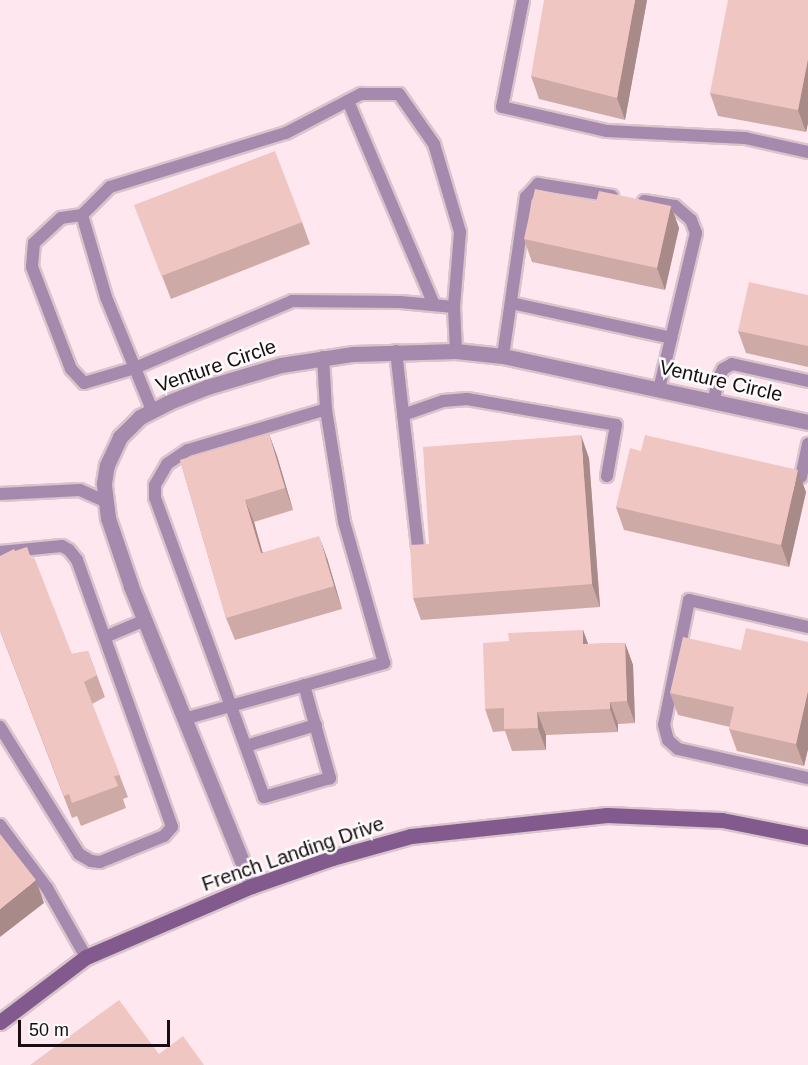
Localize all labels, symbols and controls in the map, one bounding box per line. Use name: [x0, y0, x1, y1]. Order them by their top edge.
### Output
street label: Venture Circle: [153, 334, 279, 398]
street label: Venture Circle: [657, 355, 785, 407]
street label: French Landing Drive: [199, 812, 387, 896]
scale bar: [21, 1008, 172, 1046]
text: 50 m: [29, 1020, 69, 1040]

